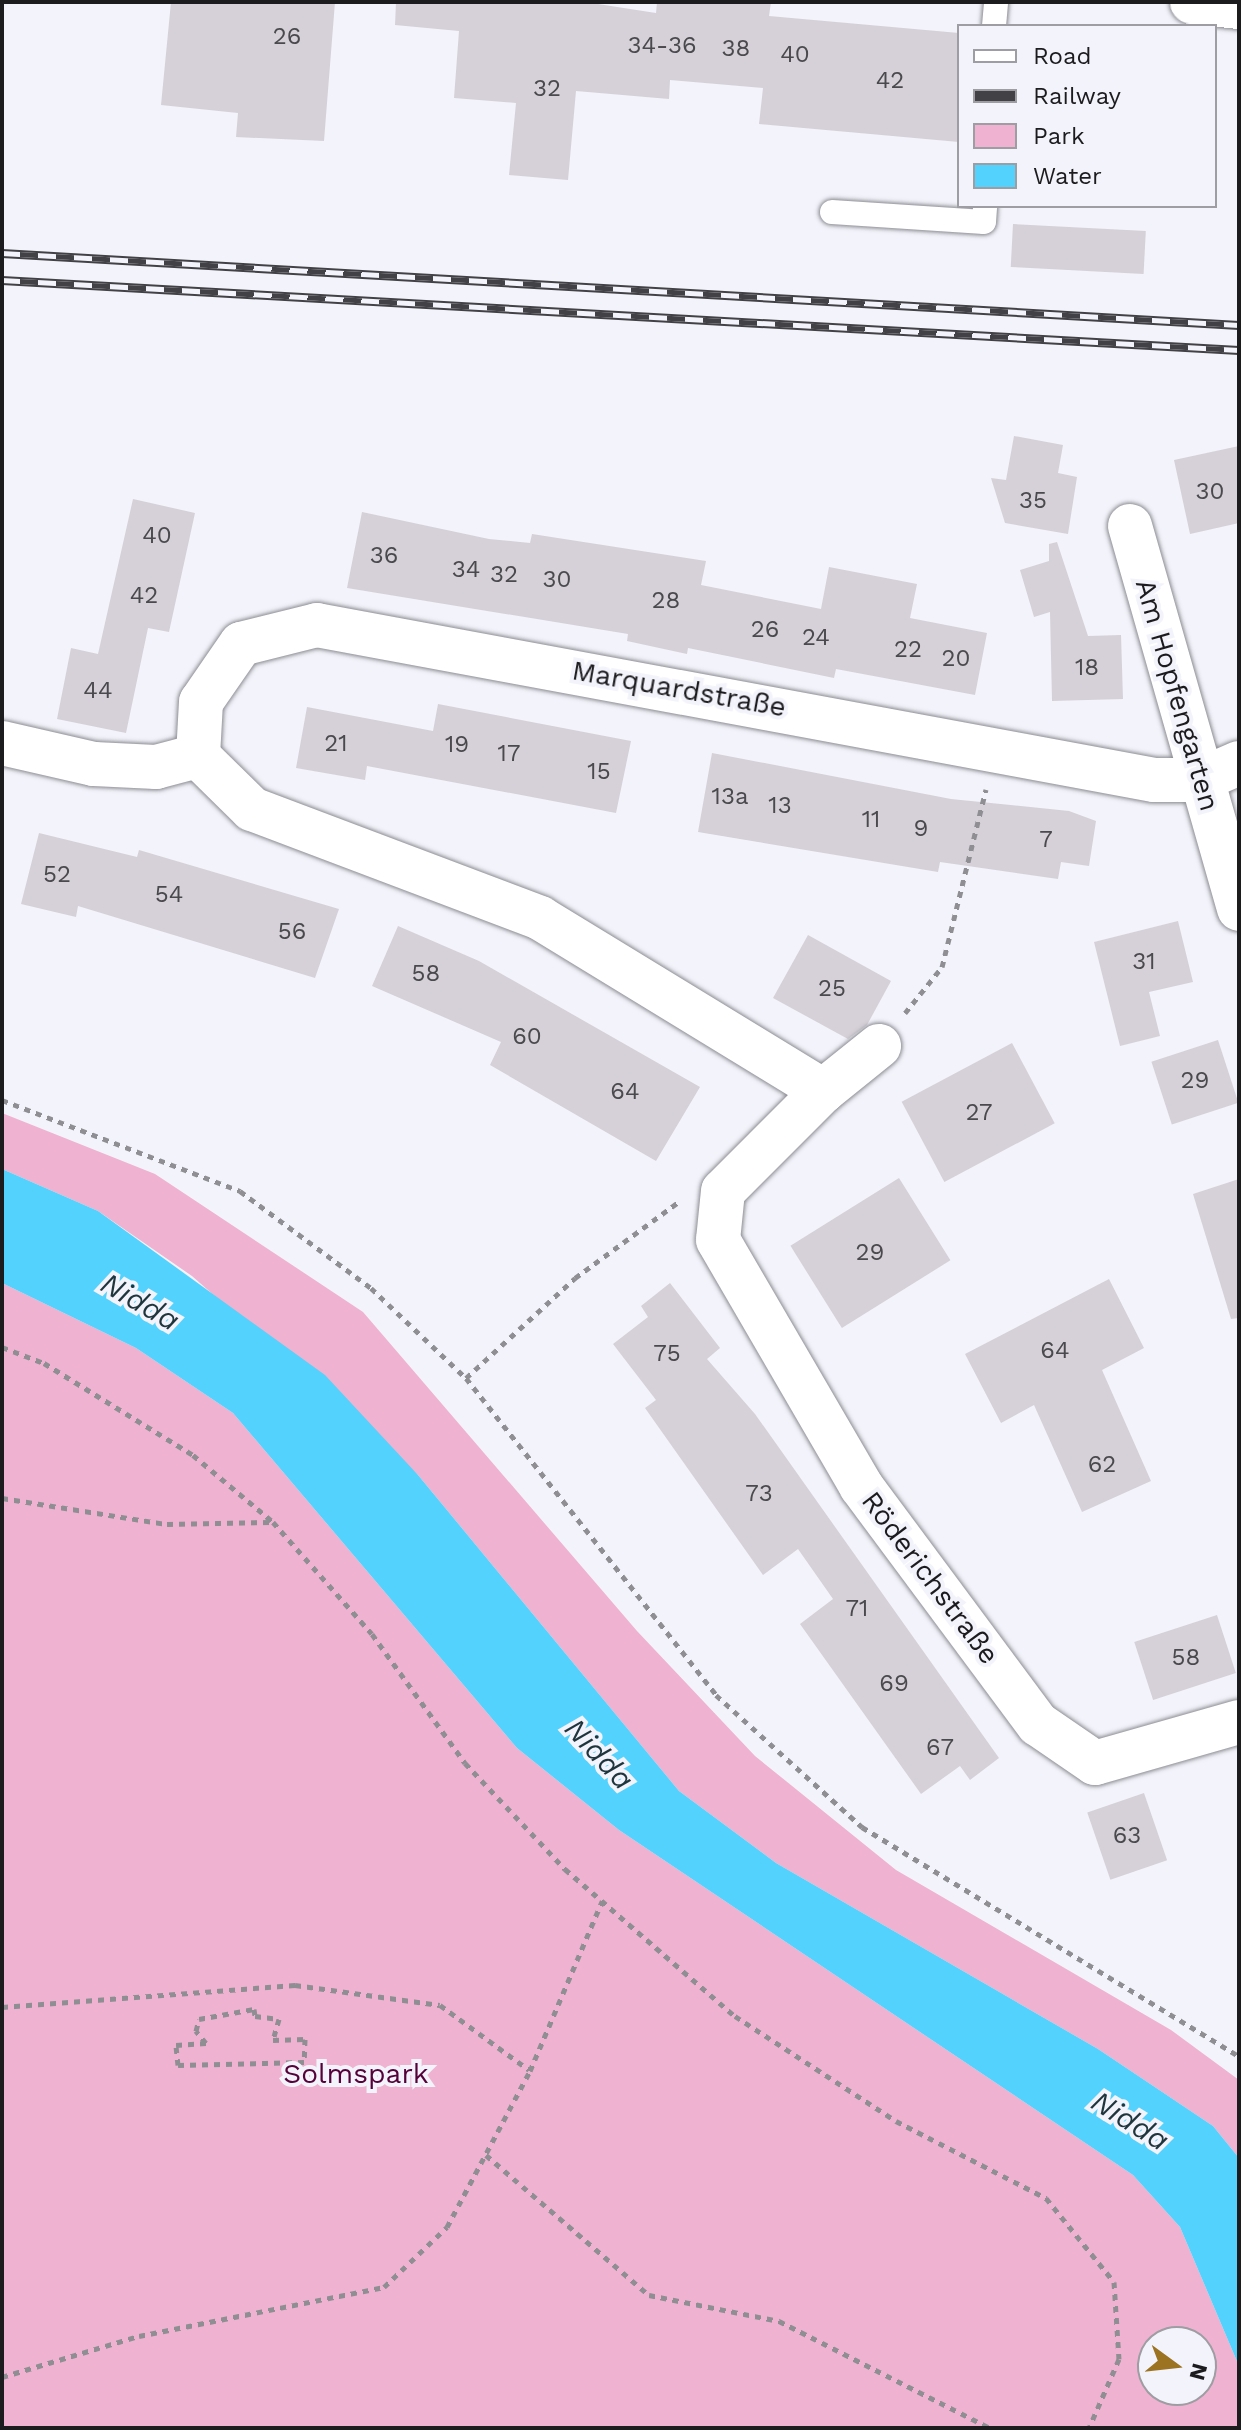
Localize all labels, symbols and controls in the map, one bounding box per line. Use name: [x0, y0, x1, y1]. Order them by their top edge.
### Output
house number: 26: [273, 23, 301, 51]
legend: [957, 24, 1217, 208]
house number: 34-36: [627, 32, 697, 60]
house number: 38: [722, 35, 750, 63]
house number: 40: [780, 41, 810, 69]
text: Road: [1033, 42, 1092, 70]
house number: 42: [876, 67, 904, 95]
house number: 32: [533, 75, 561, 103]
text: Railway: [1033, 82, 1121, 110]
text: Park: [1033, 122, 1085, 150]
text: Water: [1033, 162, 1102, 190]
house number: 30: [1196, 478, 1224, 506]
house number: 35: [1019, 487, 1047, 515]
house number: 40: [142, 522, 172, 550]
house number: 36: [370, 542, 398, 570]
house number: 34: [452, 556, 480, 584]
house number: 32: [490, 561, 518, 589]
house number: 30: [543, 566, 571, 594]
street label: Am Hopfengarten: [1128, 575, 1226, 815]
house number: 42: [130, 582, 158, 610]
house number: 28: [652, 587, 680, 615]
house number: 26: [751, 616, 779, 644]
house number: 24: [802, 624, 830, 652]
house number: 22: [894, 636, 922, 664]
house number: 20: [942, 645, 970, 673]
street label: Marquardstraße: [569, 654, 789, 724]
house number: 18: [1075, 654, 1099, 682]
house number: 44: [83, 677, 113, 705]
house number: 21: [324, 730, 348, 758]
house number: 19: [445, 731, 469, 759]
house number: 17: [498, 740, 520, 768]
house number: 15: [587, 758, 611, 786]
house number: 13a: [712, 783, 748, 811]
house number: 13: [768, 792, 792, 820]
house number: 11: [862, 806, 880, 834]
house number: 9: [914, 815, 928, 843]
house number: 7: [1039, 826, 1053, 854]
house number: 52: [43, 861, 71, 889]
house number: 54: [155, 881, 183, 909]
house number: 56: [278, 918, 306, 946]
house number: 31: [1132, 948, 1156, 976]
house number: 58: [412, 960, 440, 988]
house number: 25: [818, 975, 846, 1003]
house number: 60: [512, 1023, 542, 1051]
house number: 29: [1181, 1067, 1209, 1095]
house number: 64: [610, 1078, 640, 1106]
house number: 27: [966, 1099, 992, 1127]
house number: 29: [856, 1239, 884, 1267]
water label: Nidda: [94, 1265, 186, 1339]
house number: 64: [1040, 1337, 1070, 1365]
house number: 75: [653, 1340, 681, 1368]
house number: 62: [1088, 1451, 1116, 1479]
house number: 73: [745, 1480, 773, 1508]
street label: Röderichstraße: [854, 1485, 1006, 1671]
house number: 71: [846, 1595, 868, 1623]
house number: 58: [1172, 1644, 1200, 1672]
house number: 69: [879, 1670, 909, 1698]
water label: Nidda: [557, 1711, 641, 1797]
house number: 67: [926, 1734, 954, 1762]
house number: 63: [1113, 1822, 1141, 1850]
park label: Solmspark: [283, 2057, 429, 2091]
water label: Nidda: [1085, 2083, 1175, 2159]
north arrow: [1137, 2326, 1217, 2406]
text: N: [1185, 2361, 1213, 2383]

